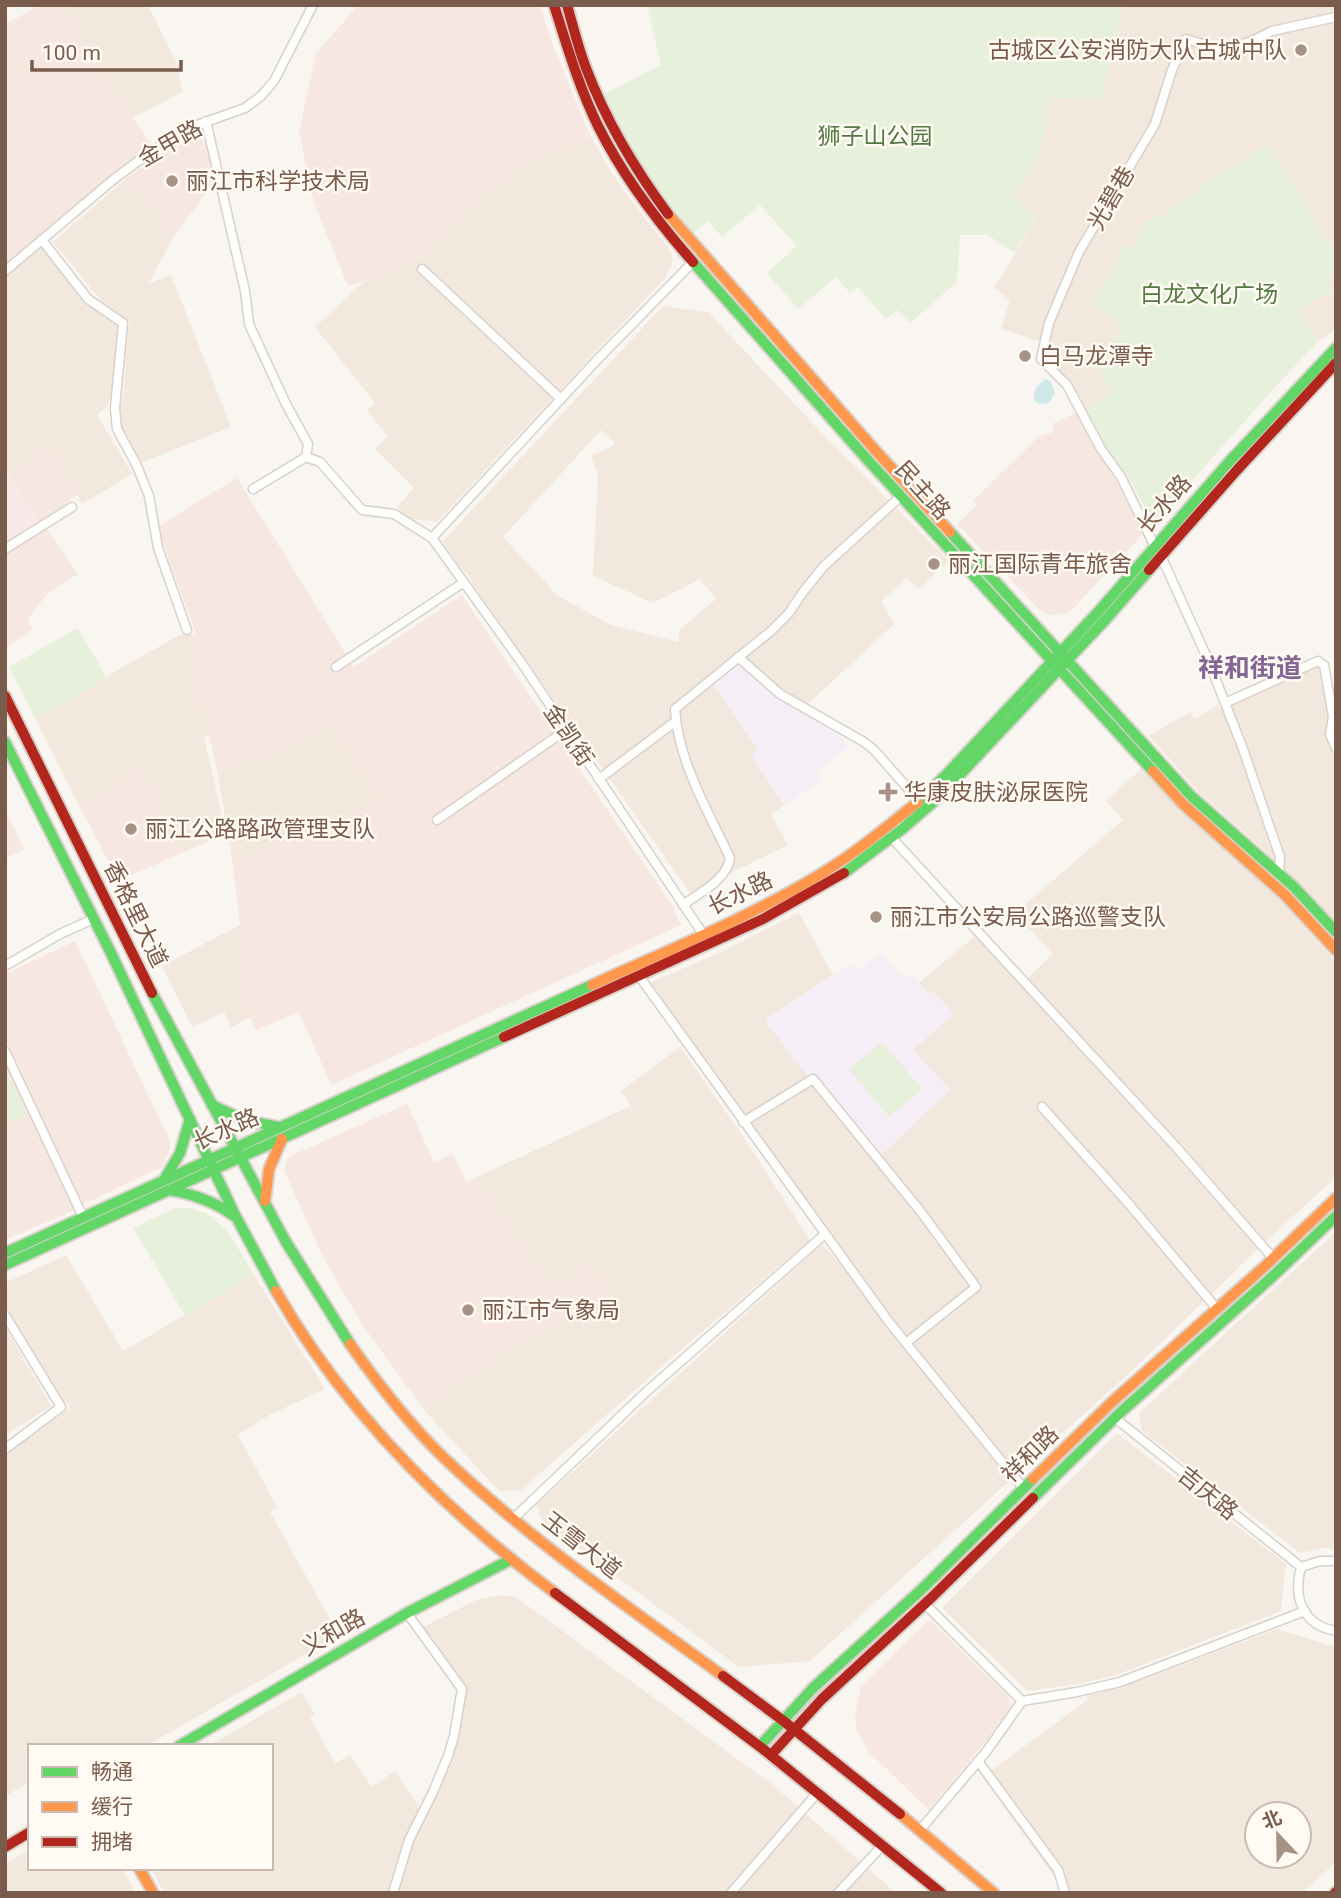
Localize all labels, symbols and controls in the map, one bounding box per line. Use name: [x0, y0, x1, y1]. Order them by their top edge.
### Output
scale bar: [32, 28, 180, 72]
place label: 古城区公安消防大队古城中队: [988, 37, 1287, 64]
text: 100 m: [42, 41, 101, 65]
marker: 古城区公安消防大队古城中队: [1293, 42, 1309, 58]
street label: 金甲路: [134, 114, 207, 172]
park label: 狮子山公园: [818, 123, 933, 150]
street label: 光碧巷: [1082, 162, 1140, 235]
place label: 丽江市科学技术局: [186, 168, 370, 195]
marker: 丽江市科学技术局: [164, 173, 180, 189]
park label: 白龙文化广场: [1140, 281, 1278, 308]
place label: 白马龙潭寺: [1039, 343, 1154, 370]
marker: 白马龙潭寺: [1017, 348, 1033, 364]
street label: 民主路: [890, 456, 956, 525]
street label: 长水路: [1132, 469, 1197, 539]
place label: 丽江国际青年旅舍: [948, 551, 1132, 578]
marker: 丽江国际青年旅舍: [926, 556, 942, 572]
district label: 祥和街道: [1198, 653, 1302, 683]
street label: 金凯街: [538, 699, 599, 771]
place label: 华康皮肤泌尿医院: [904, 779, 1088, 806]
marker: 华康皮肤泌尿医院: [878, 782, 898, 802]
place label: 丽江公路路政管理支队: [145, 816, 375, 843]
marker: 丽江公路路政管理支队: [123, 821, 139, 837]
street label: 香格里大道: [98, 857, 173, 972]
street label: 长水路: [703, 866, 777, 921]
place label: 丽江市公安局公路巡警支队: [890, 904, 1166, 931]
marker: 丽江市公安局公路巡警支队: [868, 909, 884, 925]
street label: 长水路: [189, 1103, 263, 1156]
place label: 丽江市气象局: [482, 1297, 620, 1324]
marker: 丽江市气象局: [460, 1302, 476, 1318]
street label: 祥和路: [996, 1420, 1064, 1488]
street label: 吉庆路: [1172, 1461, 1243, 1526]
street label: 玉雪大道: [537, 1506, 626, 1584]
street label: 义和路: [297, 1603, 370, 1661]
legend: [28, 1744, 273, 1870]
text: 畅通: [91, 1760, 133, 1784]
text: 缓行: [91, 1795, 133, 1819]
north arrow: [1243, 1800, 1313, 1870]
text: 北: [1259, 1805, 1285, 1834]
text: 拥堵: [91, 1830, 133, 1854]

